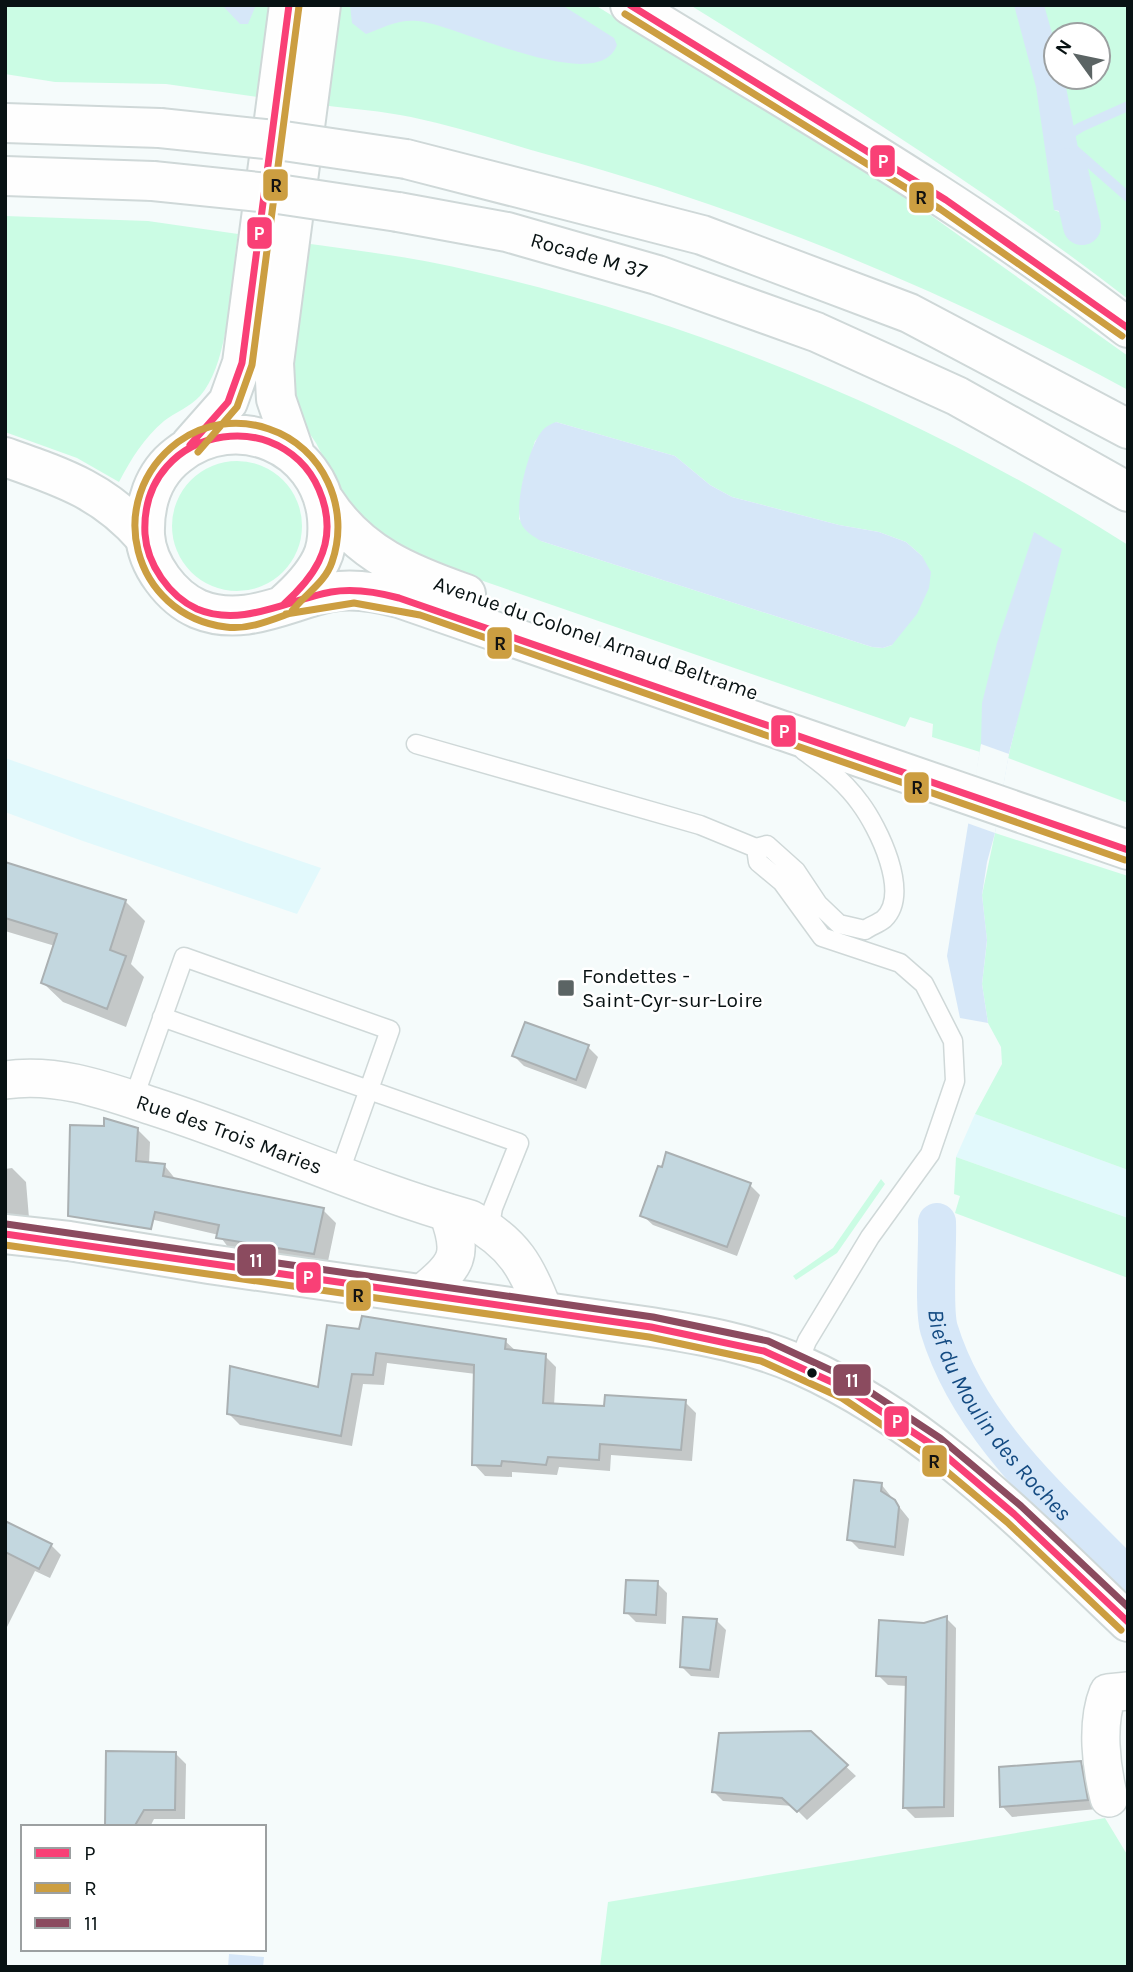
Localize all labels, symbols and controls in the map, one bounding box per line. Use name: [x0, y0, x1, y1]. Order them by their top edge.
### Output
north arrow: [1042, 21, 1112, 91]
text: N: [1051, 36, 1077, 59]
line badge: P: [869, 144, 896, 178]
text: P: [877, 151, 889, 173]
line badge: R: [262, 168, 289, 202]
text: R: [270, 175, 282, 197]
line badge: R: [908, 181, 935, 214]
text: R: [915, 187, 927, 209]
line badge: P: [246, 216, 273, 250]
text: P: [253, 223, 265, 245]
street label: Rocade M 37: [528, 227, 650, 284]
street label: Avenue du Colonel Arnaud Beltrame: [431, 571, 761, 705]
line badge: R: [486, 626, 513, 660]
text: R: [494, 633, 506, 655]
line badge: P: [770, 714, 797, 748]
text: P: [778, 721, 790, 743]
line badge: R: [903, 771, 930, 804]
text: R: [911, 777, 923, 799]
place label: Fondettes - Saint-Cyr-sur-Loire: [582, 964, 763, 1012]
marker: Fondettes - Saint-Cyr-sur-Loire: [556, 978, 576, 998]
street label: Rue des Trois Maries: [133, 1090, 326, 1179]
line badge: 11: [236, 1243, 277, 1277]
text: 11: [249, 1250, 263, 1272]
line badge: P: [295, 1261, 322, 1294]
text: P: [302, 1267, 314, 1289]
line badge: R: [345, 1279, 372, 1312]
text: R: [352, 1285, 364, 1307]
water label: Bief du Moulin des Roches: [931, 1296, 1083, 1524]
line badge: 11: [832, 1363, 872, 1397]
unlabelled marker: [805, 1366, 819, 1380]
text: 11: [845, 1370, 859, 1392]
line badge: P: [883, 1405, 910, 1438]
text: P: [891, 1411, 903, 1433]
line badge: R: [921, 1444, 948, 1478]
legend: [21, 1825, 266, 1951]
text: P: [84, 1841, 96, 1865]
text: R: [84, 1876, 97, 1900]
text: 11: [84, 1911, 98, 1935]

